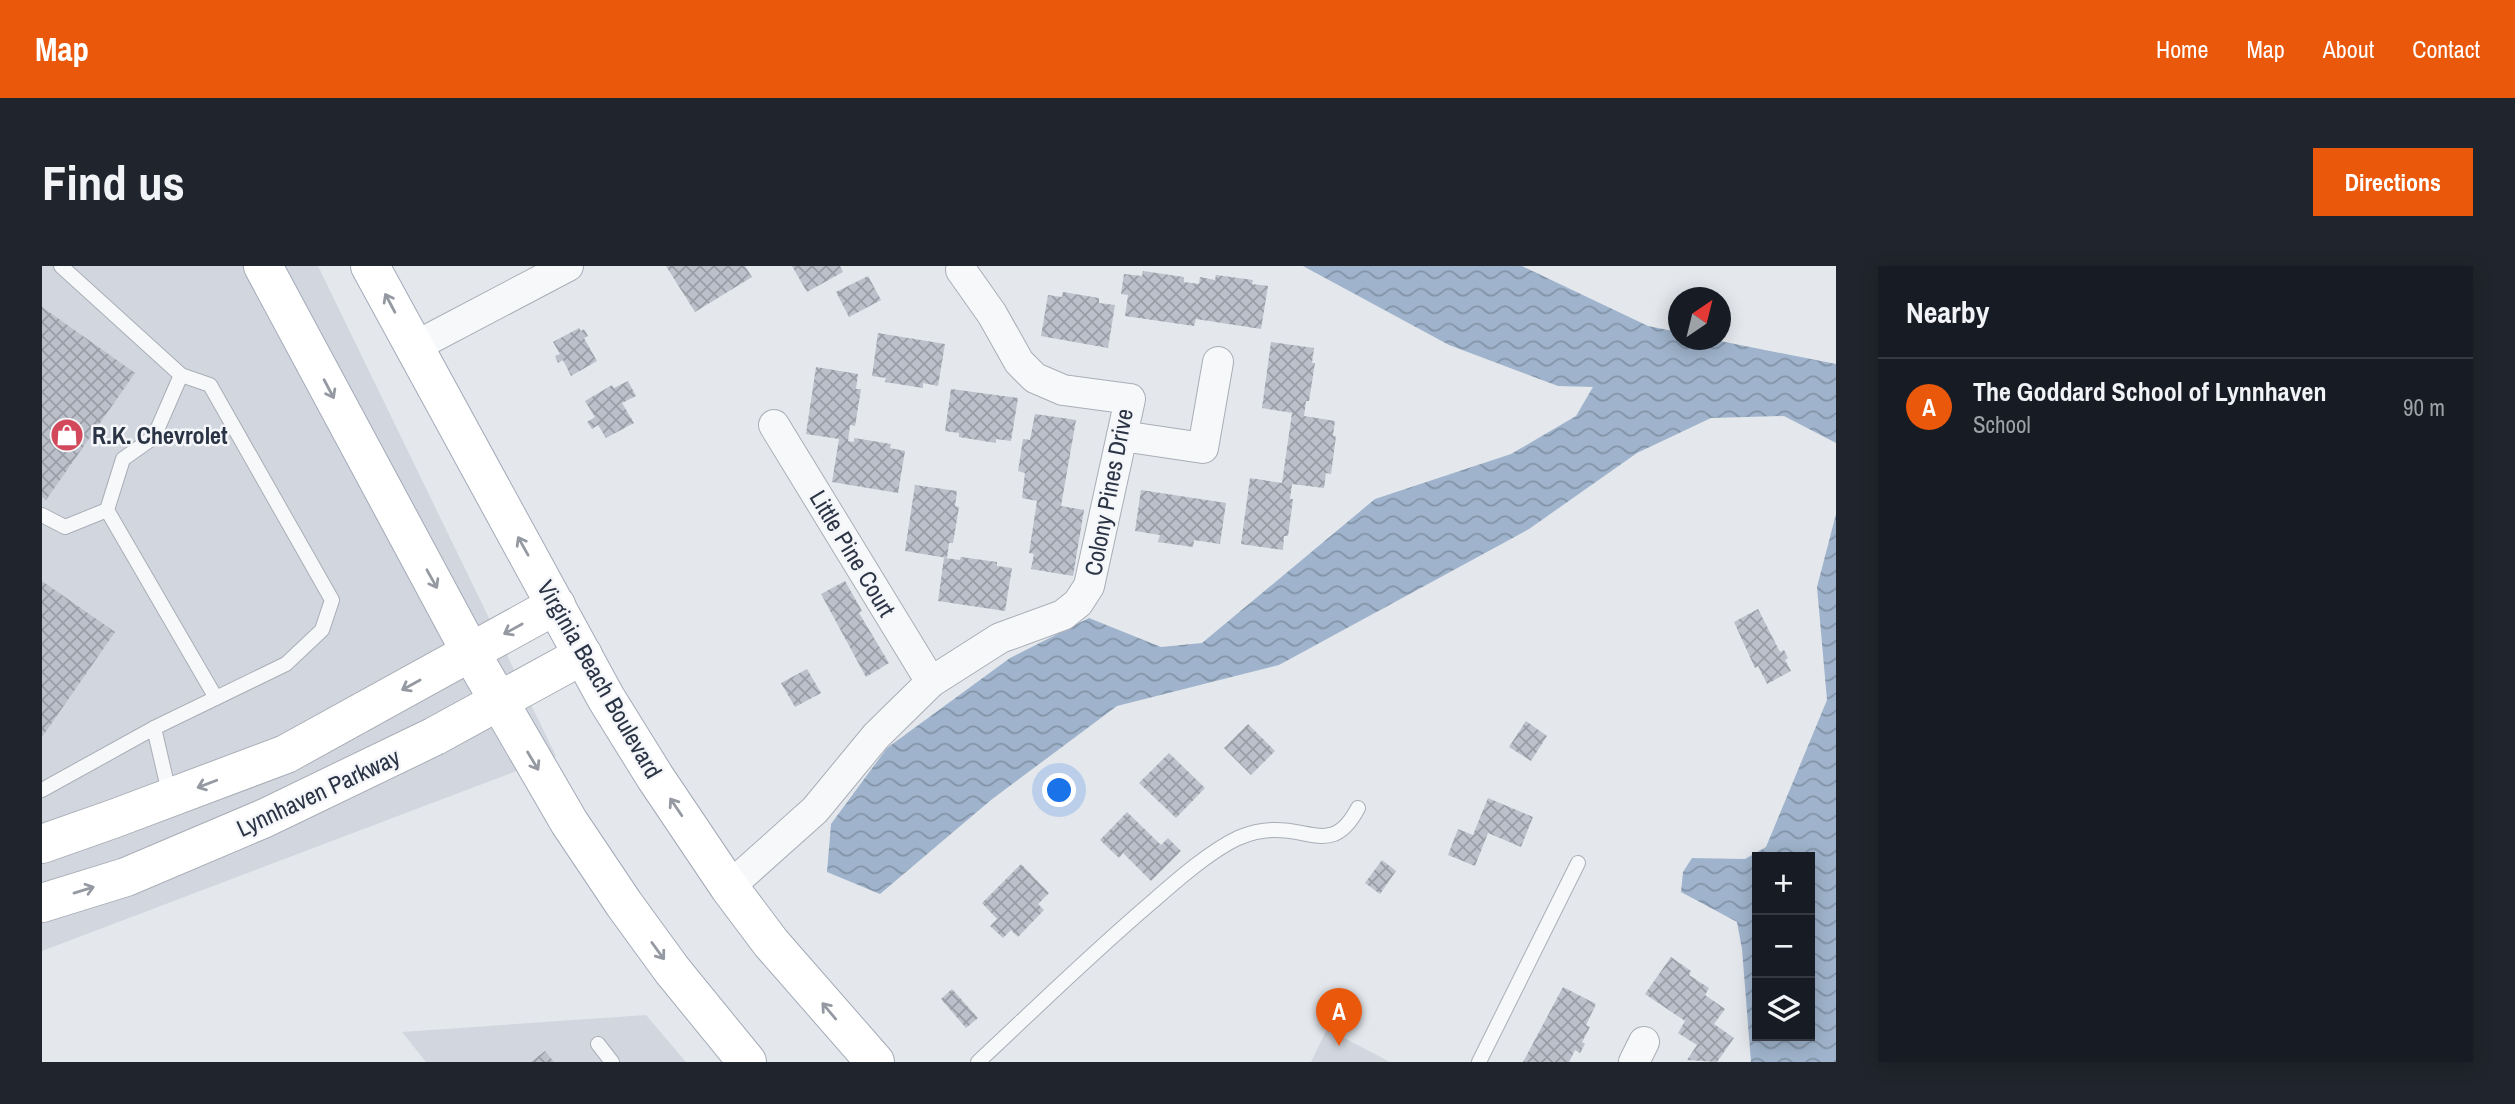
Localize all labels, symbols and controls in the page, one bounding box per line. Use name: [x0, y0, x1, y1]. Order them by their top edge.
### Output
text: Map: [35, 27, 89, 71]
text: Home: [2156, 33, 2208, 65]
text: Map: [2246, 33, 2285, 65]
text: About: [2323, 33, 2374, 65]
text: Contact: [2412, 33, 2480, 65]
button: Directions: [2313, 148, 2473, 216]
text: Find us: [42, 149, 185, 215]
north arrow: [1668, 287, 1731, 350]
text: Nearby: [1906, 292, 1989, 332]
one-way arrow: [383, 294, 397, 314]
text: The Goddard School of Lynnhaven: [1973, 374, 2326, 409]
one-way arrow: [322, 378, 336, 399]
text: A: [1922, 392, 1936, 423]
text: 90 m: [2403, 392, 2445, 423]
street label: Colony Pines Drive: [1076, 406, 1140, 578]
text: School: [1973, 409, 2031, 440]
shop icon: R.K. Chevrolet: [48, 416, 86, 454]
place label: R.K. Chevrolet: [92, 419, 228, 451]
street label: Little Pine Court: [803, 484, 904, 623]
one-way arrow: [516, 536, 530, 556]
one-way arrow: [425, 569, 439, 589]
street label: Virginia Beach Boulevard: [530, 574, 670, 784]
one-way arrow: [504, 622, 524, 636]
one-way arrow: [401, 679, 422, 692]
street label: Lynnhaven Parkway: [231, 740, 405, 844]
one-way arrow: [527, 750, 540, 771]
your location: [1042, 773, 1076, 807]
one-way arrow: [196, 779, 218, 791]
one-way arrow: [668, 798, 683, 817]
map controls: [1752, 852, 1815, 1041]
button: +: [1752, 852, 1815, 915]
one-way arrow: [73, 883, 95, 896]
button: −: [1752, 915, 1815, 978]
one-way arrow: [651, 941, 665, 960]
button: layers: [1752, 978, 1815, 1041]
pin: A: [1316, 988, 1362, 1046]
one-way arrow: [821, 1003, 837, 1021]

